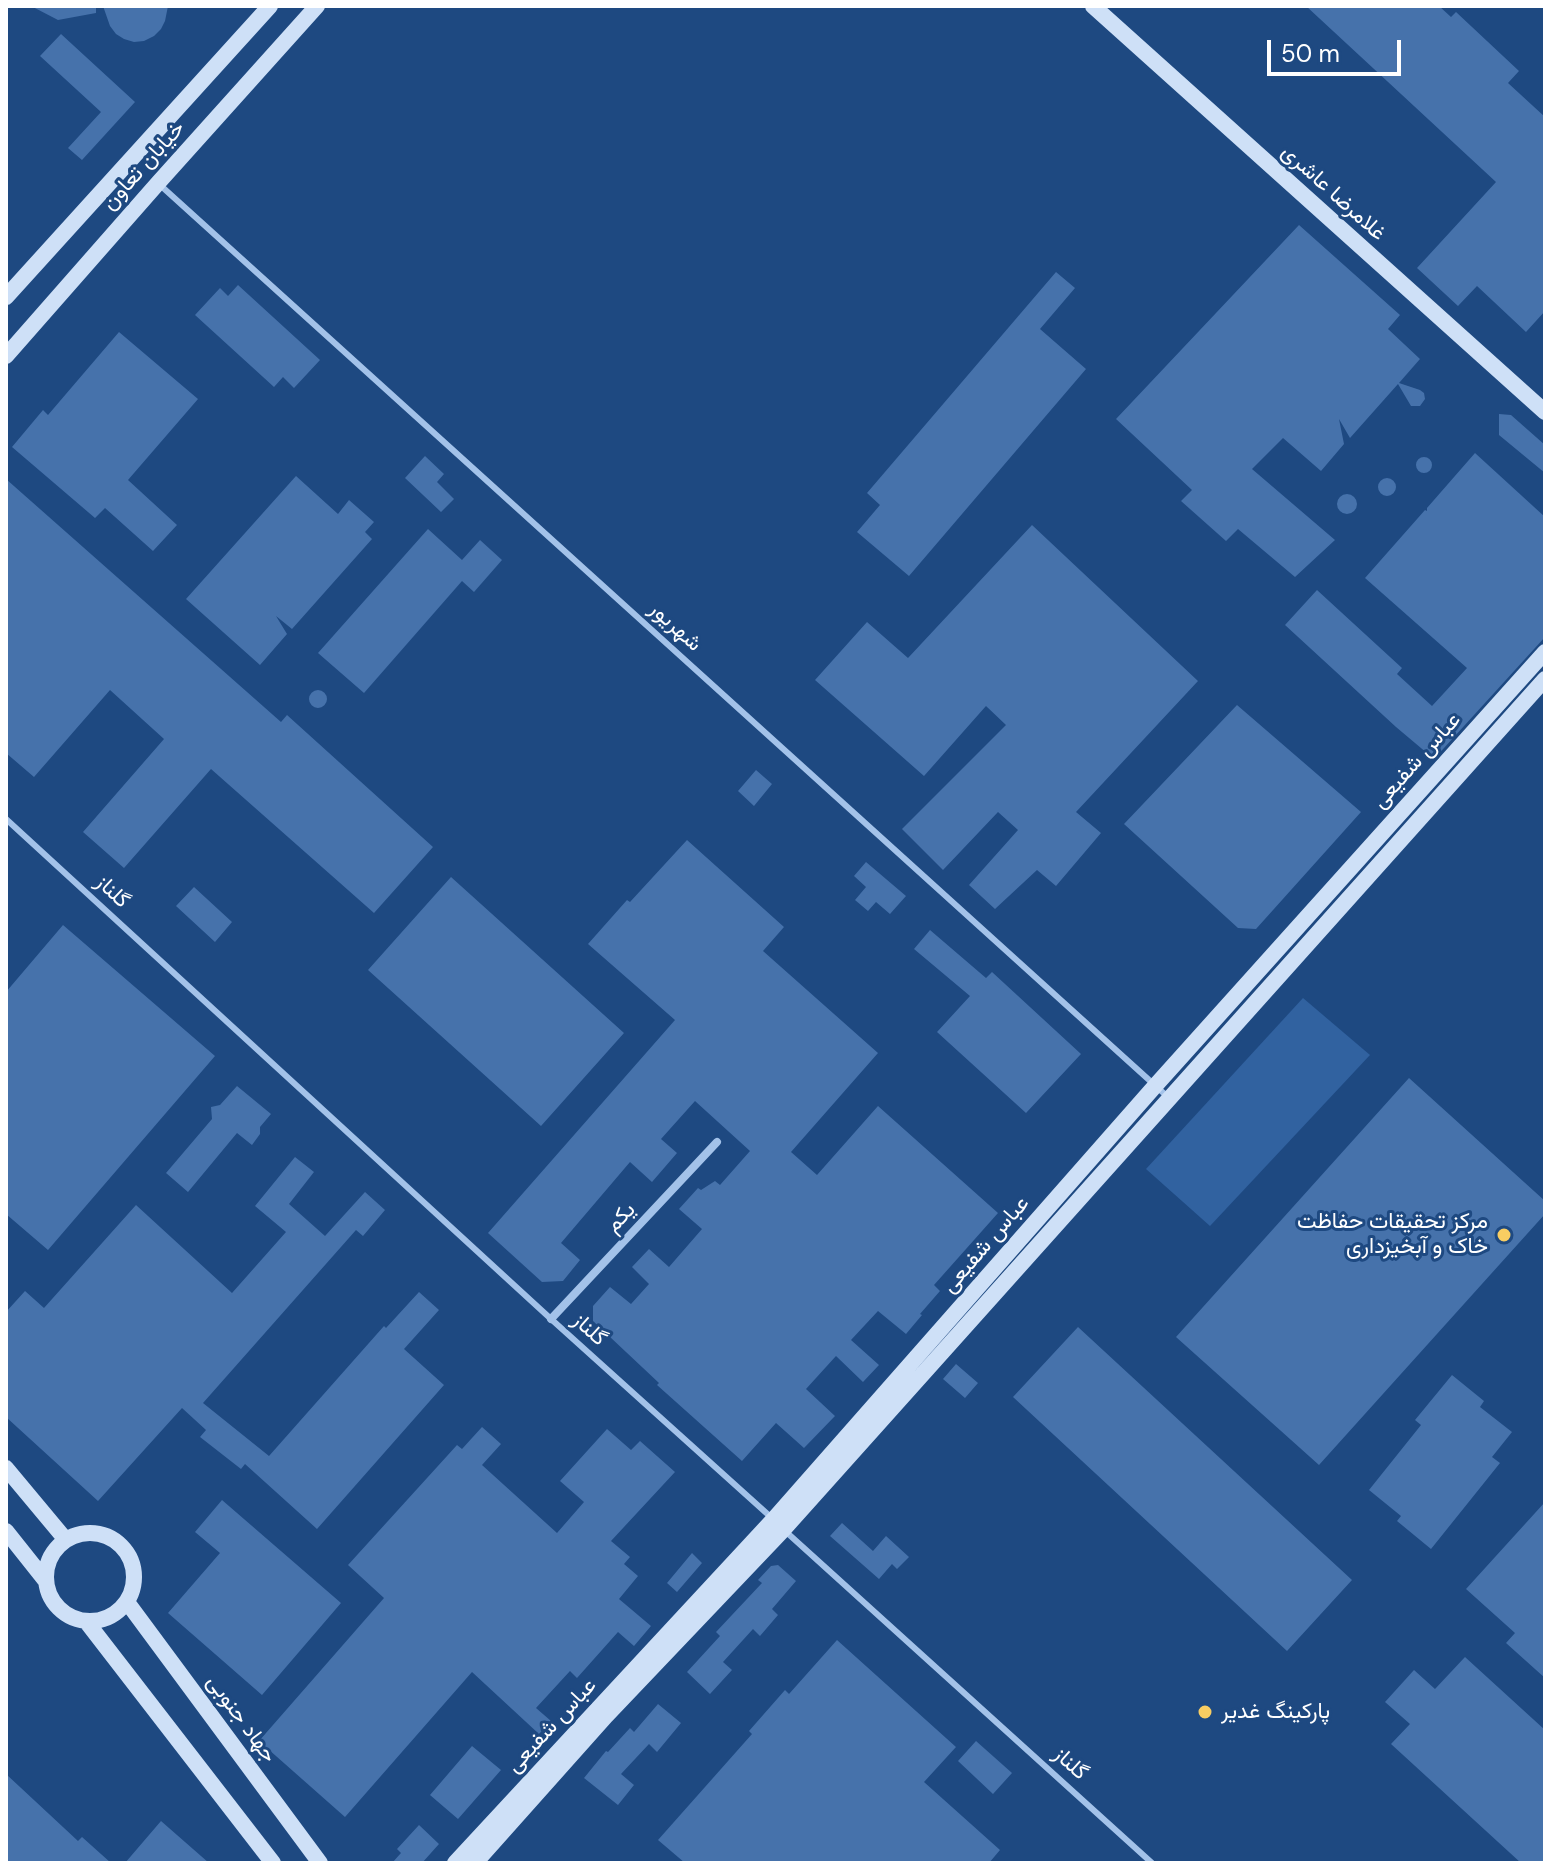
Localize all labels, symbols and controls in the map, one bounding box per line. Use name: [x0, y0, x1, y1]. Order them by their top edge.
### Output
scale bar: [1271, 24, 1405, 74]
text: 50 m: [1281, 38, 1340, 69]
street label: خیابان تعاون: [97, 116, 191, 216]
street label: غلامرضا عاشری: [1275, 139, 1391, 247]
street label: شهریور: [643, 596, 707, 658]
street label: عباس شفیعی: [1367, 708, 1467, 814]
street label: گلناز: [89, 870, 135, 914]
street label: عباس شفیعی: [937, 1191, 1035, 1299]
street label: یکم: [600, 1197, 642, 1239]
place label: مرکز تحقیقات حفاظت خاک و آبخیزداری: [1297, 1209, 1488, 1260]
marker: مرکز تحقیقات حفاظت خاک و آبخیزداری: [1495, 1226, 1513, 1244]
street label: گلناز: [566, 1308, 612, 1352]
street label: جهاد جنوبی: [200, 1670, 282, 1768]
street label: عباس شفیعی: [501, 1673, 603, 1779]
place label: پارکینگ غدیر: [1221, 1699, 1330, 1725]
marker: پارکینگ غدیر: [1196, 1703, 1214, 1721]
street label: گلناز: [1047, 1742, 1093, 1786]

